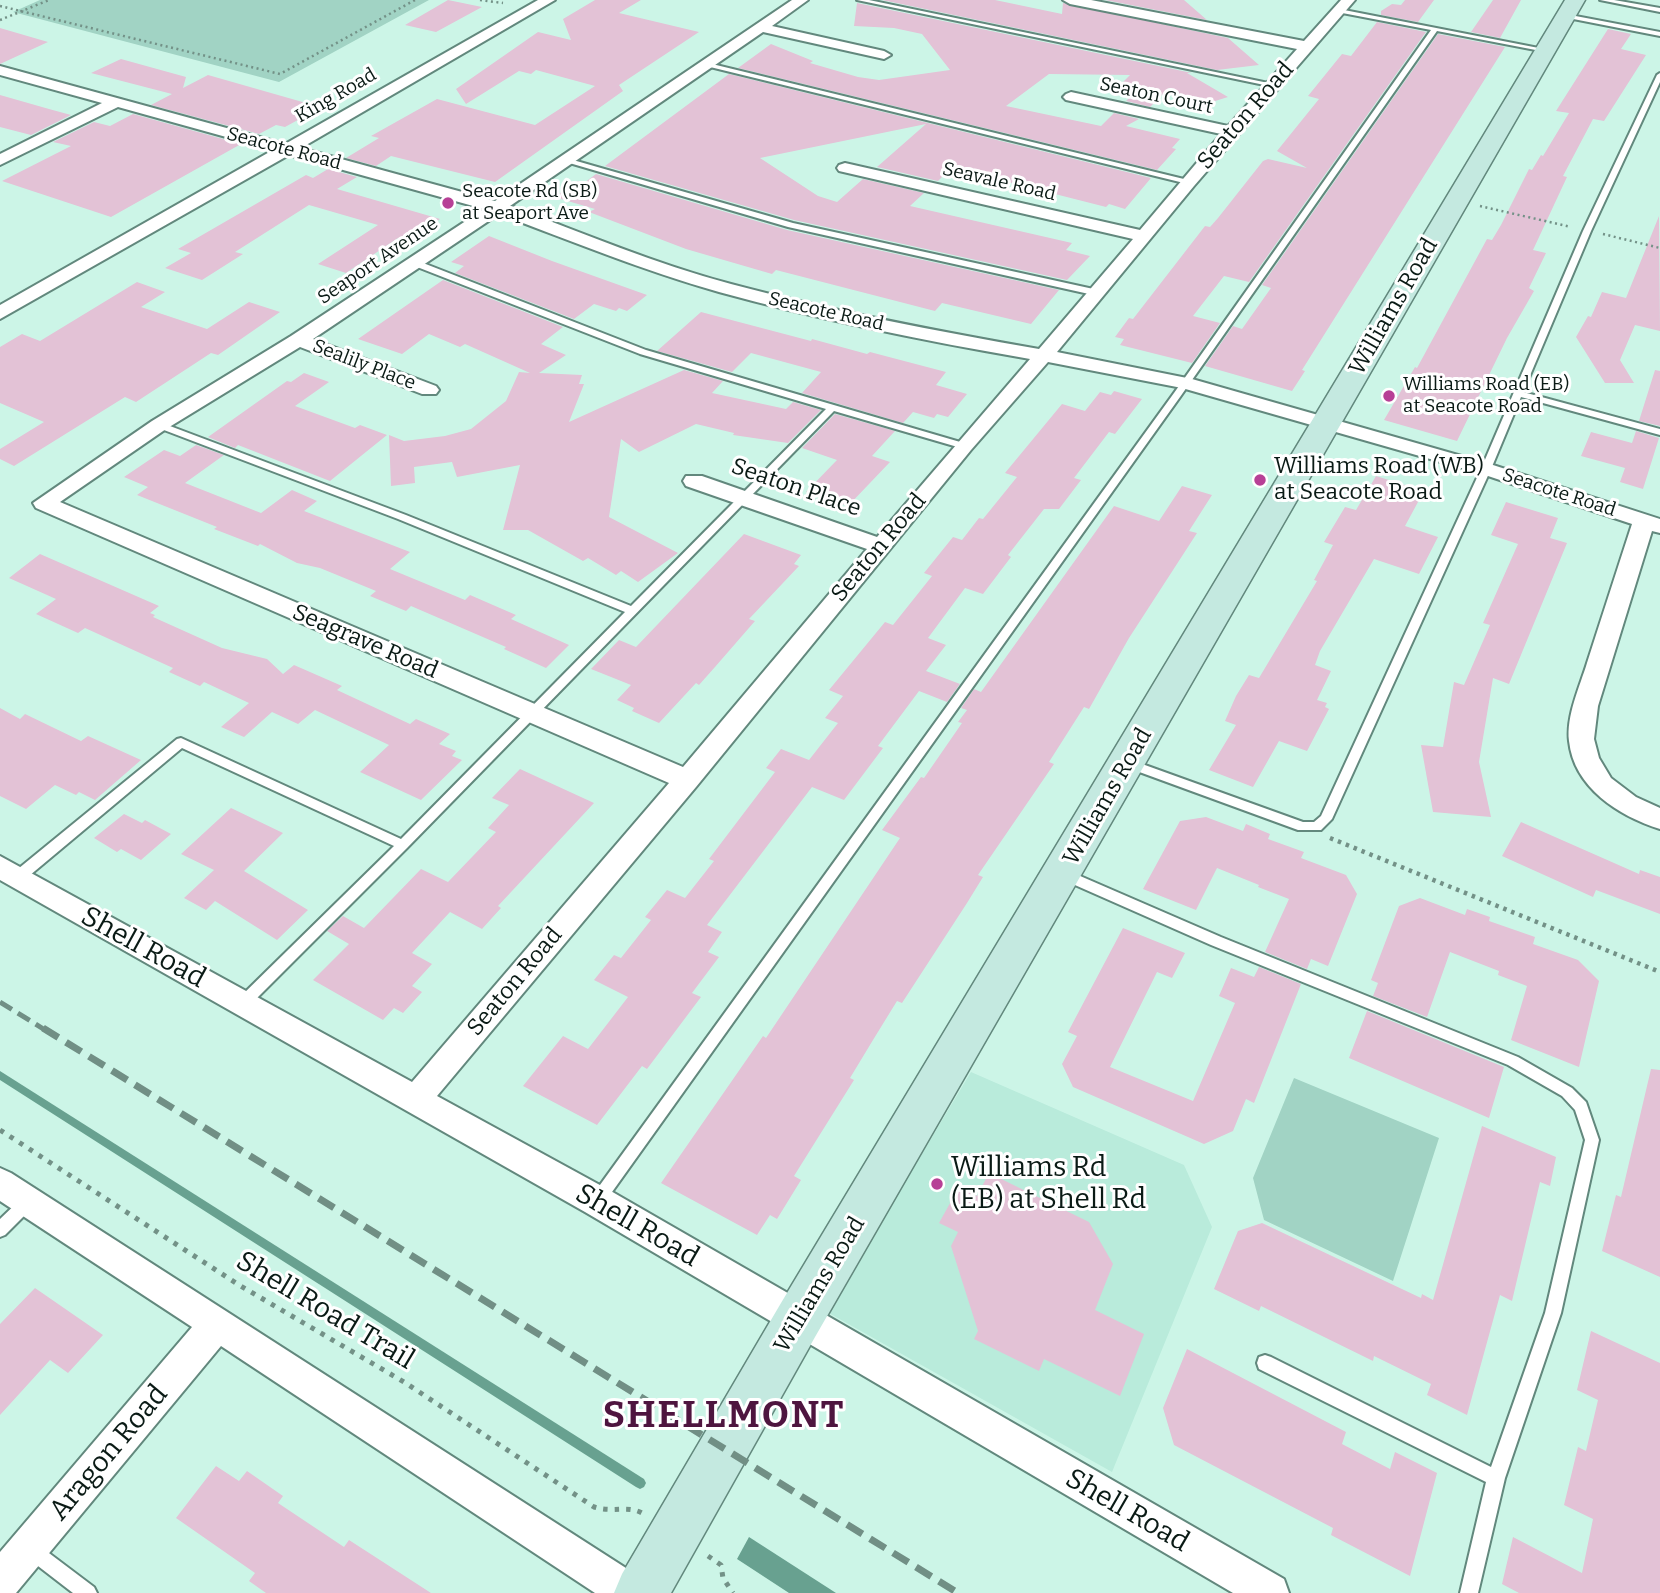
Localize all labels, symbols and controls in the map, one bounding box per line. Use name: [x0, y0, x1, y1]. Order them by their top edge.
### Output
street label: Seaton Road: [1192, 57, 1300, 175]
street label: King Road: [291, 64, 381, 128]
street label: Seaton Court: [1097, 73, 1215, 119]
street label: Seacote Road: [224, 123, 344, 175]
street label: Seavale Road: [940, 158, 1058, 206]
place label: Seacote Rd (SB) at Seaport Ave: [462, 181, 597, 225]
marker: Seacote Rd (SB) at Seaport Ave: [440, 195, 456, 211]
street label: Seaport Avenue: [314, 212, 442, 310]
street label: Williams Road: [1344, 234, 1444, 380]
street label: Seacote Road: [766, 288, 886, 336]
street label: Sealily Place: [309, 335, 419, 395]
place label: Williams Road (EB) at Seacote Road: [1403, 374, 1569, 418]
marker: Williams Road (EB) at Seacote Road: [1381, 388, 1397, 404]
street label: Seaton Place: [728, 453, 864, 523]
place label: Williams Road (WB) at Seacote Road: [1274, 453, 1484, 507]
street label: Seacote Road: [1499, 464, 1619, 522]
marker: Williams Road (WB) at Seacote Road: [1252, 472, 1268, 488]
street label: Seaton Road: [826, 488, 932, 608]
street label: Seagrave Road: [288, 599, 442, 685]
street label: Williams Road: [1058, 724, 1158, 870]
street label: Shell Road: [75, 900, 211, 996]
street label: Seaton Road: [462, 922, 568, 1042]
place label: Williams Rd (EB) at Shell Rd: [951, 1151, 1146, 1217]
marker: Williams Rd (EB) at Shell Rd: [929, 1176, 945, 1192]
street label: Shell Road: [569, 1177, 705, 1275]
street label: Williams Road: [769, 1212, 871, 1358]
street label: Shell Road Trail: [230, 1245, 420, 1377]
street label: Aragon Road: [43, 1378, 175, 1528]
district label: SHELLMONT: [604, 1395, 844, 1439]
street label: Shell Road: [1059, 1462, 1195, 1560]

